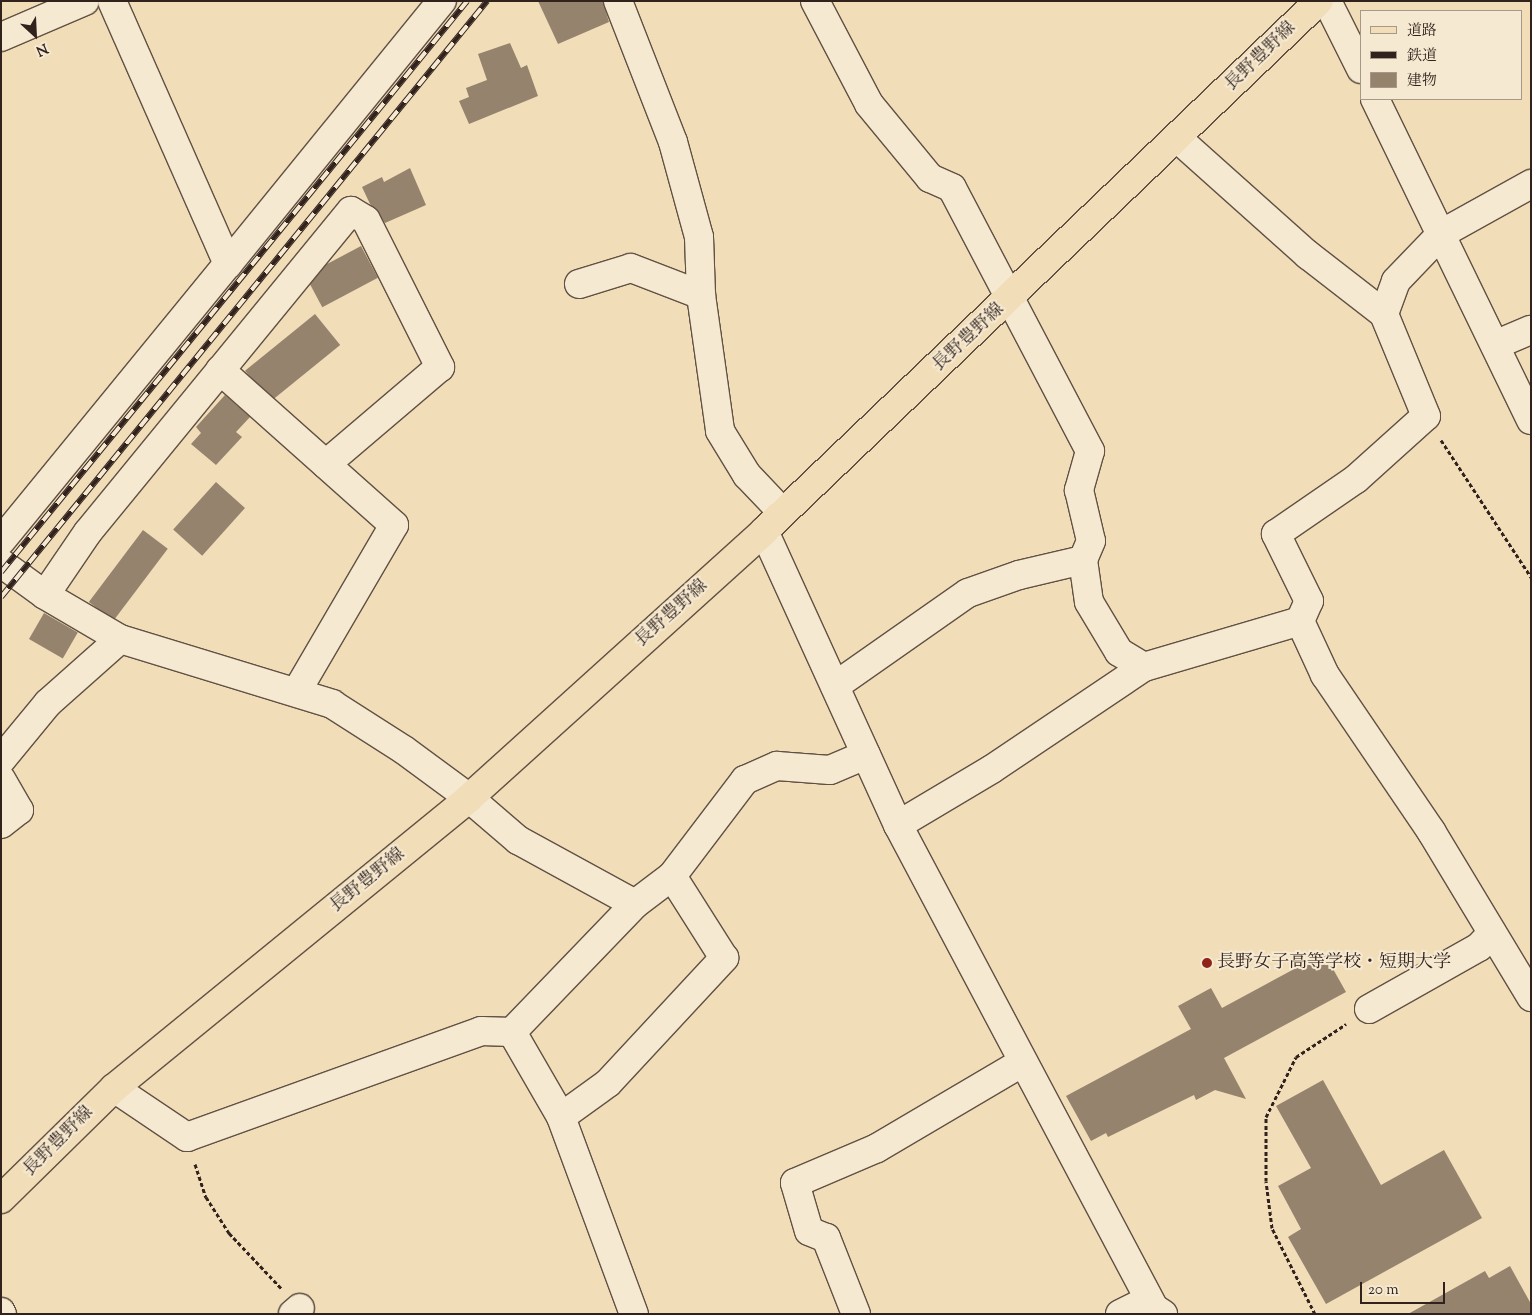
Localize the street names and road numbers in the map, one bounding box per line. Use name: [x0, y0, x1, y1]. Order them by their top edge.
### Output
street label: 長野豊野線: [1221, 18, 1301, 96]
street label: 長野豊野線: [929, 299, 1009, 377]
street label: 長野豊野線: [631, 576, 713, 652]
street label: 長野豊野線: [326, 844, 410, 918]
street label: 長野豊野線: [20, 1103, 98, 1181]

